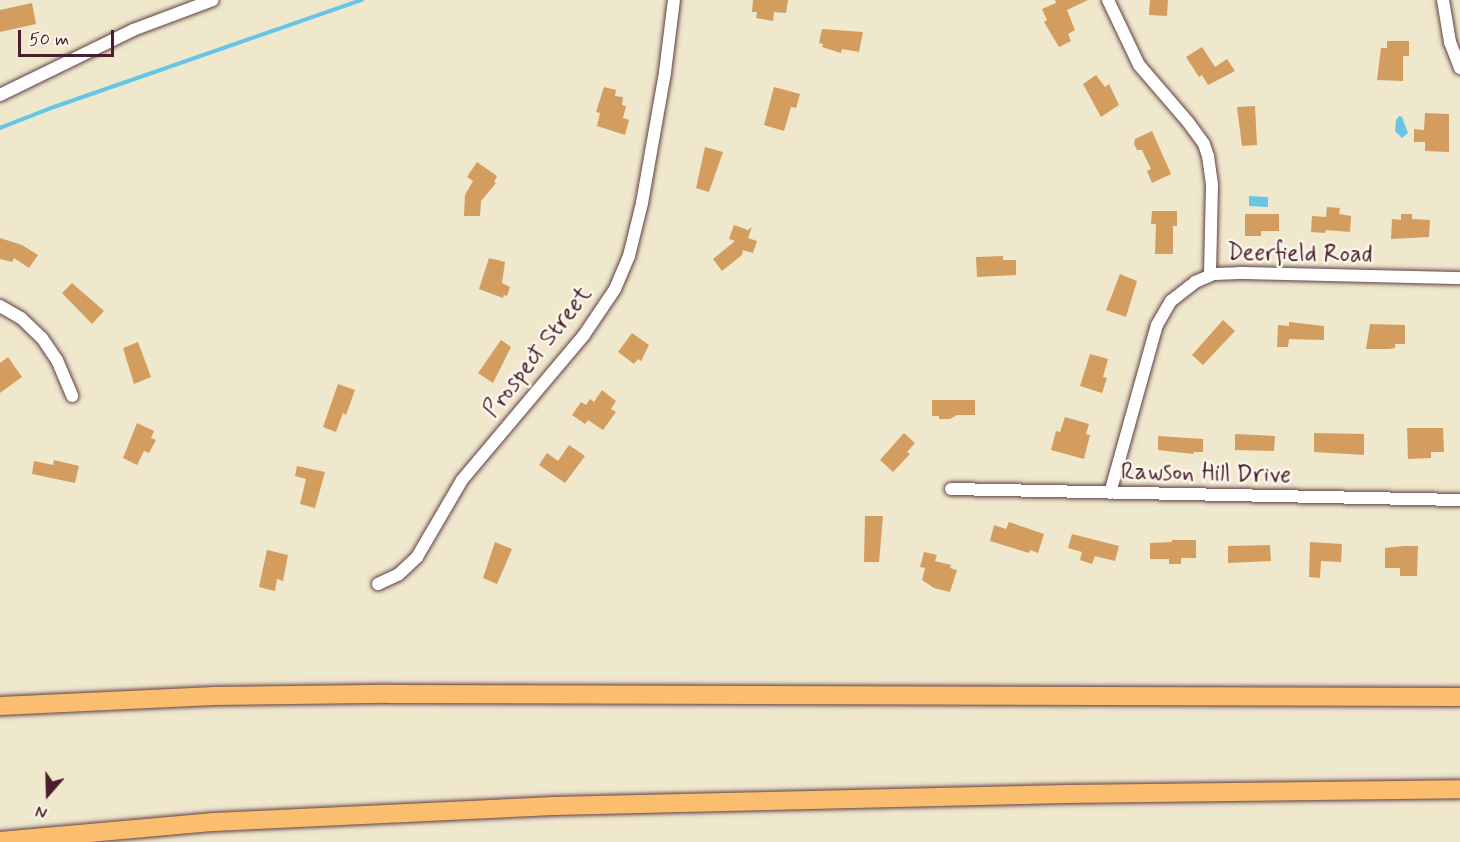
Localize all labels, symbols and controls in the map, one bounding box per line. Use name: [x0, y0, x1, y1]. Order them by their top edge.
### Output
scale bar: [21, 18, 117, 56]
text: 50 m: [29, 28, 69, 52]
street label: Deerfield Road: [1228, 238, 1372, 270]
street label: Prospect Street: [478, 280, 598, 424]
street label: Rawson Hill Drive: [1120, 458, 1292, 490]
north arrow: [18, 764, 78, 824]
text: N: [33, 800, 50, 823]

